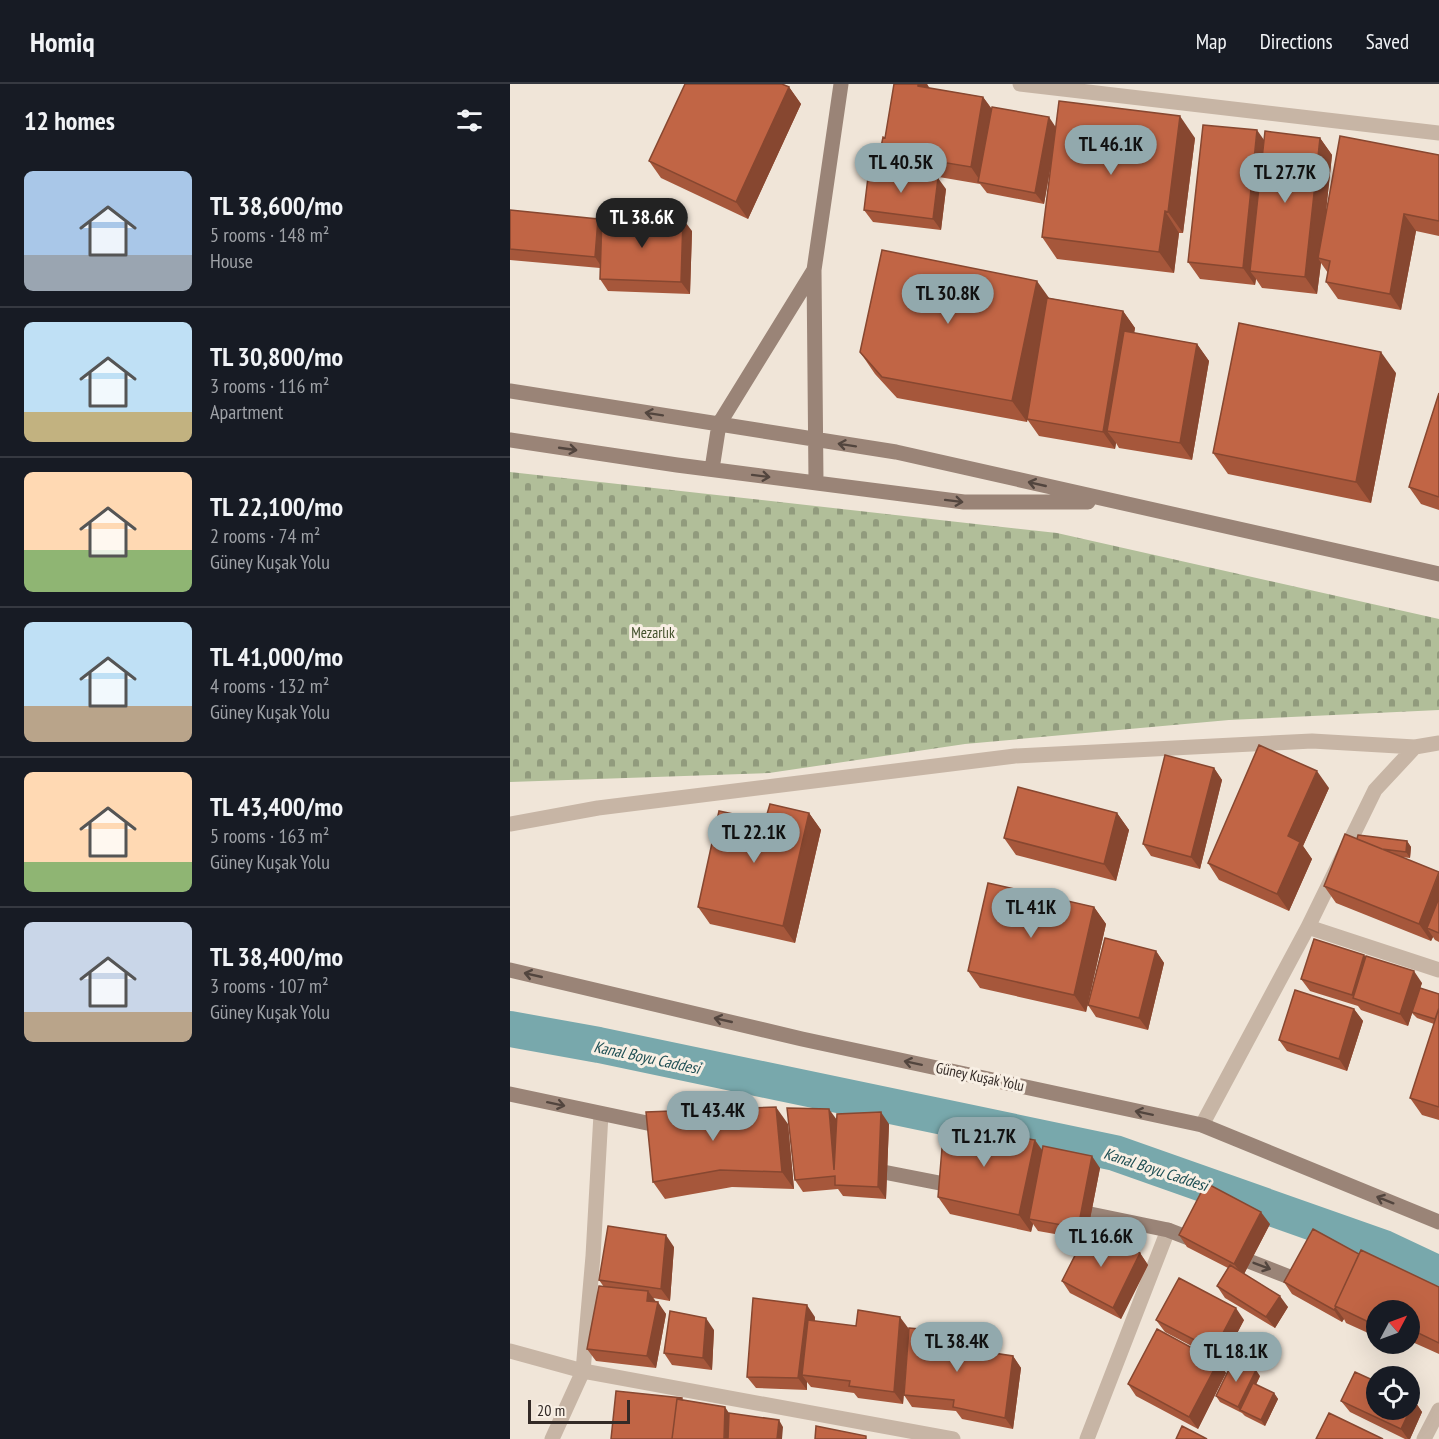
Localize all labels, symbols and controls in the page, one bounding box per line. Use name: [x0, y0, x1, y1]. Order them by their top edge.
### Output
text: Homiq: [30, 23, 95, 60]
text: Map: [1196, 28, 1227, 55]
text: Directions: [1260, 28, 1333, 55]
text: Saved: [1366, 28, 1409, 55]
text: 12 homes: [24, 104, 115, 137]
icon: filters: [453, 104, 486, 137]
pin: TL 46.1K: [1049, 125, 1173, 176]
text: TL 46.1K: [1079, 131, 1143, 157]
pin: TL 40.5K: [839, 143, 963, 194]
text: TL 40.5K: [869, 149, 933, 175]
pin: TL 27.7K: [1223, 153, 1347, 204]
text: TL 27.7K: [1254, 159, 1316, 185]
text: TL 38,600/mo: [210, 189, 343, 222]
icon: home: [72, 195, 144, 267]
pin: TL 38.6K: [580, 198, 704, 249]
text: TL 38.6K: [610, 204, 674, 230]
text: 5 rooms · 148 m²: [210, 222, 329, 248]
text: House: [210, 248, 253, 274]
pin: TL 30.8K: [886, 274, 1010, 325]
text: TL 30.8K: [916, 280, 980, 306]
text: TL 30,800/mo: [210, 340, 343, 373]
icon: home: [72, 346, 144, 418]
text: 3 rooms · 116 m²: [210, 373, 329, 399]
text: Apartment: [210, 399, 283, 425]
one-way arrow: [645, 408, 664, 419]
one-way arrow: [837, 439, 857, 450]
one-way arrow: [557, 443, 577, 454]
one-way arrow: [751, 470, 770, 481]
one-way arrow: [1028, 478, 1047, 490]
text: TL 22,100/mo: [210, 490, 343, 523]
one-way arrow: [944, 495, 964, 506]
icon: home: [72, 496, 144, 568]
text: 2 rooms · 74 m²: [210, 523, 320, 549]
text: Güney Kuşak Yolu: [210, 549, 330, 575]
park label: Mezarlık: [631, 623, 675, 642]
text: TL 41,000/mo: [210, 640, 343, 673]
icon: home: [72, 646, 144, 718]
text: 4 rooms · 132 m²: [210, 673, 329, 699]
text: Güney Kuşak Yolu: [210, 699, 330, 725]
text: TL 43,400/mo: [210, 790, 343, 823]
icon: home: [72, 796, 144, 868]
pin: TL 22.1K: [692, 813, 816, 864]
text: TL 22.1K: [722, 819, 786, 845]
text: 5 rooms · 163 m²: [210, 823, 329, 849]
text: Güney Kuşak Yolu: [210, 849, 330, 875]
pin: TL 41K: [982, 888, 1080, 939]
text: TL 41K: [1006, 894, 1056, 920]
text: TL 38,400/mo: [210, 940, 343, 973]
icon: home: [72, 946, 144, 1018]
one-way arrow: [524, 969, 543, 981]
text: 3 rooms · 107 m²: [210, 973, 329, 999]
text: Güney Kuşak Yolu: [210, 999, 330, 1025]
one-way arrow: [713, 1014, 733, 1025]
water label: Kanal Boyu Caddesi: [592, 1036, 704, 1079]
one-way arrow: [904, 1056, 923, 1068]
street label: Güney Kuşak Yolu: [934, 1058, 1026, 1095]
pin: TL 43.4K: [651, 1091, 775, 1142]
text: TL 43.4K: [681, 1097, 745, 1123]
one-way arrow: [545, 1099, 565, 1110]
one-way arrow: [1135, 1107, 1155, 1118]
pin: TL 21.7K: [922, 1117, 1046, 1168]
text: TL 21.7K: [952, 1123, 1016, 1149]
water label: Kanal Boyu Caddesi: [1102, 1143, 1213, 1196]
one-way arrow: [1376, 1194, 1395, 1205]
pin: TL 16.6K: [1039, 1217, 1163, 1268]
text: TL 16.6K: [1069, 1223, 1133, 1249]
one-way arrow: [1252, 1262, 1271, 1273]
north arrow: [1366, 1300, 1420, 1354]
map controls: [1366, 1300, 1420, 1420]
pin: TL 38.4K: [895, 1322, 1019, 1373]
text: TL 38.4K: [925, 1328, 989, 1354]
pin: TL 18.1K: [1174, 1332, 1298, 1383]
text: TL 18.1K: [1204, 1338, 1268, 1364]
button: locate: [1366, 1366, 1420, 1420]
scale bar: [528, 1397, 630, 1424]
text: 20 m: [537, 1400, 565, 1420]

